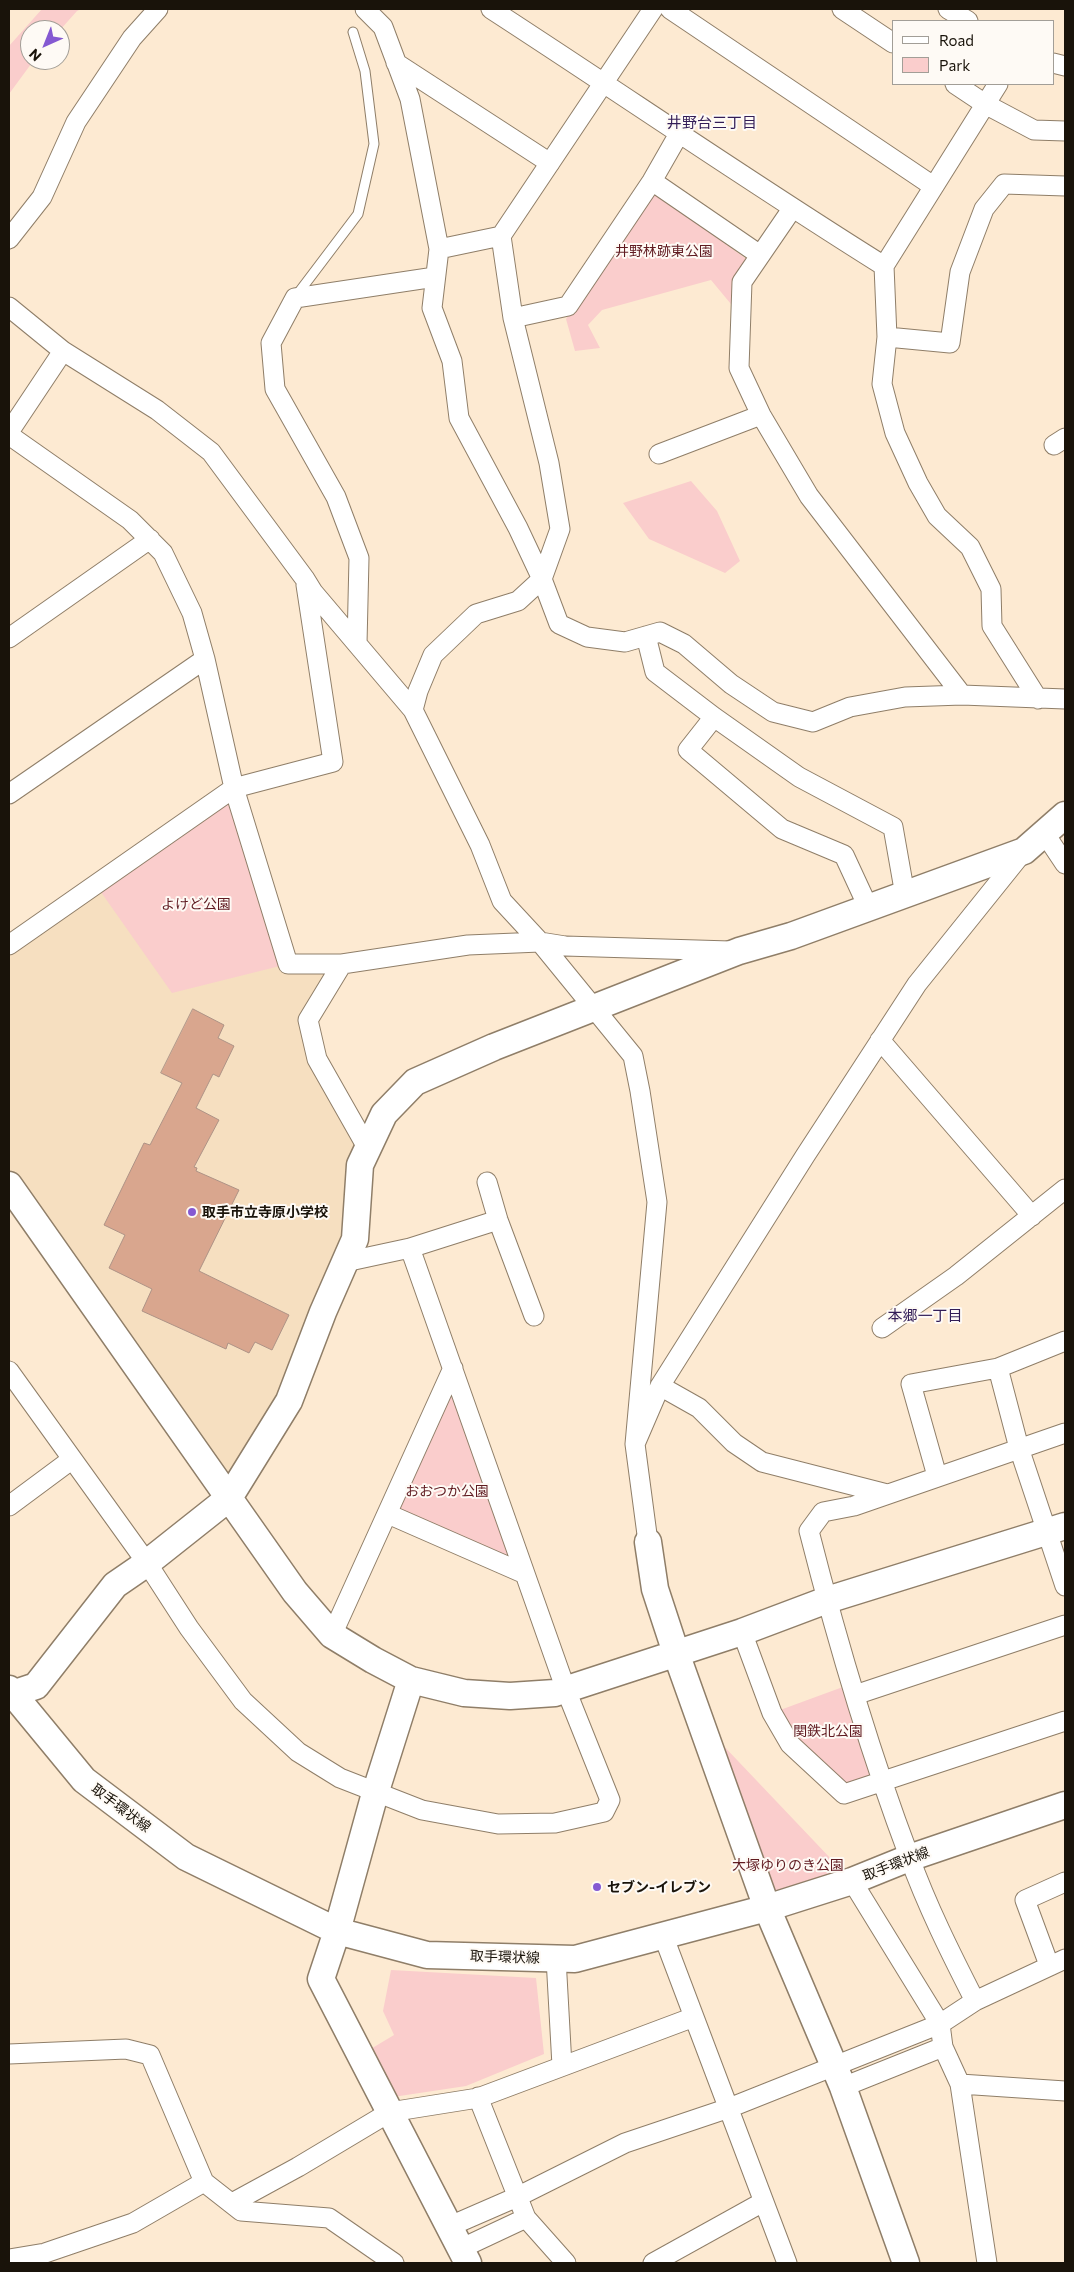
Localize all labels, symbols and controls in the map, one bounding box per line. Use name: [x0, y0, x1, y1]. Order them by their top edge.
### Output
north arrow: [20, 20, 70, 70]
legend: [892, 20, 1054, 85]
text: Road: [939, 31, 974, 49]
text: N: [25, 46, 45, 65]
text: Park: [939, 56, 970, 74]
district label: 井野台三丁目: [667, 114, 757, 132]
park label: 井野林跡東公園: [615, 243, 713, 259]
park label: よけど公園: [161, 896, 231, 912]
place label: 取手市立寺原小学校: [202, 1204, 328, 1220]
marker: 取手市立寺原小学校: [186, 1206, 198, 1218]
district label: 本郷一丁目: [888, 1307, 962, 1325]
park label: おおつか公園: [405, 1483, 489, 1499]
park label: 関鉄北公園: [793, 1723, 863, 1739]
street label: 取手環状線: [88, 1780, 154, 1836]
street label: 取手環状線: [860, 1844, 932, 1884]
park label: 大塚ゆりのき公園: [732, 1857, 844, 1873]
place label: セブン-イレブン: [607, 1879, 711, 1895]
marker: セブン-イレブン: [591, 1881, 603, 1893]
street label: 取手環状線: [470, 1947, 540, 1967]

